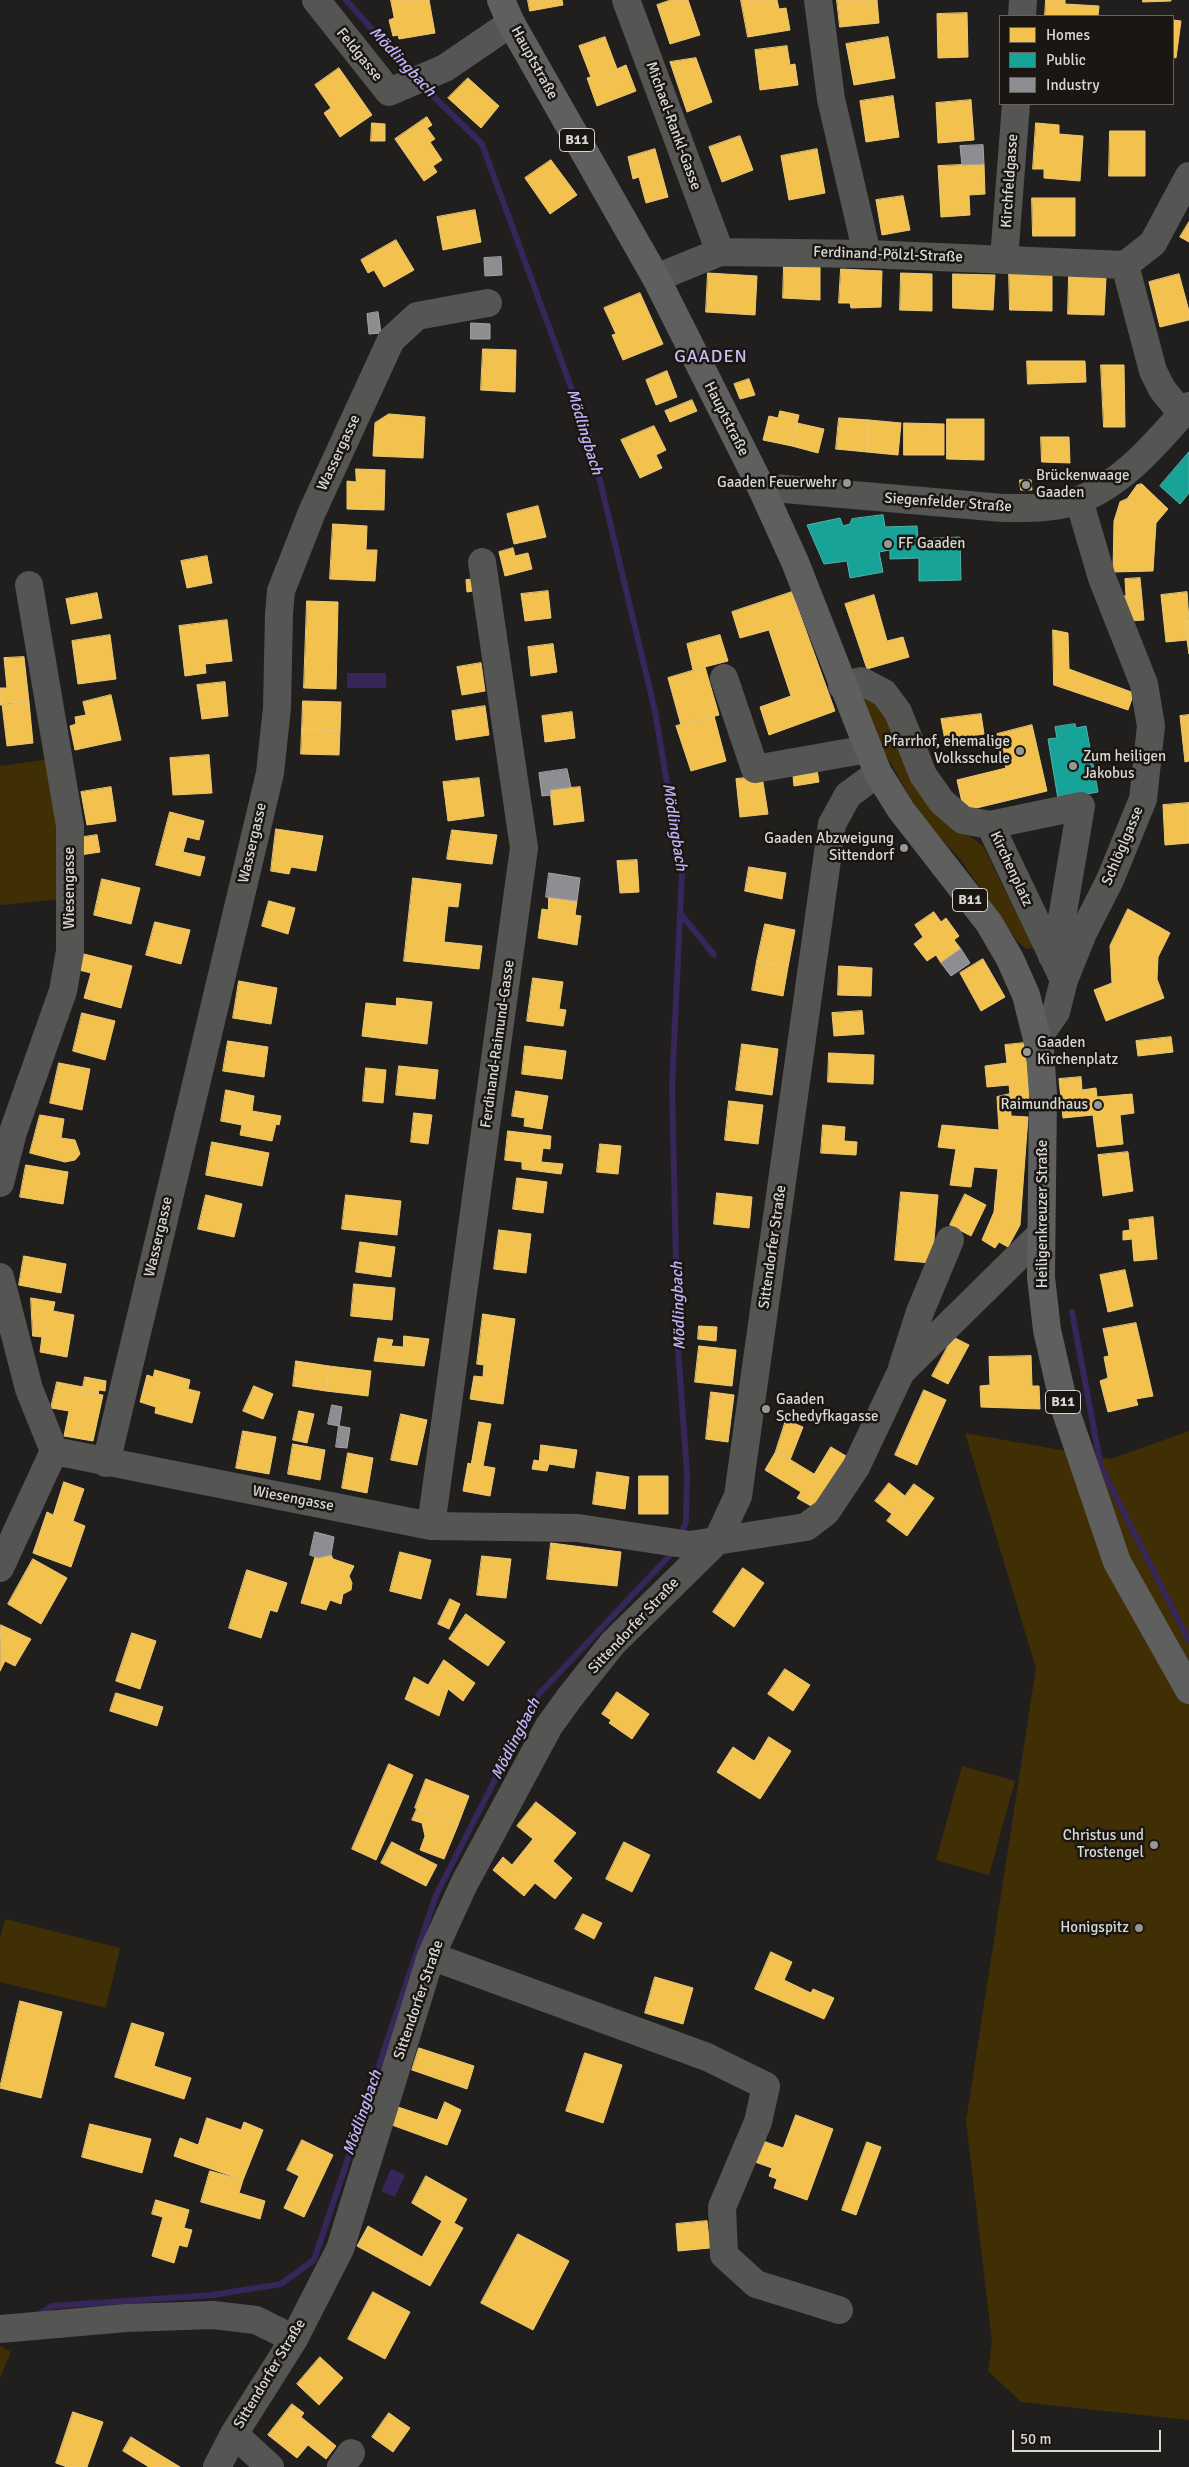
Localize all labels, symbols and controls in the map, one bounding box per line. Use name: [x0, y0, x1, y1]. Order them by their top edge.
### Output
legend: [999, 15, 1174, 105]
water label: Mödlingbach: [365, 23, 439, 101]
street label: Hauptstraße: [507, 23, 561, 103]
street label: Feldgasse: [332, 25, 386, 85]
text: Homes: [1046, 26, 1090, 44]
text: Public: [1046, 51, 1086, 69]
street label: Michael-Rankl-Gasse: [641, 59, 705, 193]
text: Industry: [1046, 76, 1099, 94]
road number: B11: [560, 128, 594, 152]
street label: Kirchfeldgasse: [998, 133, 1022, 229]
street label: Ferdinand-Pölzl-Straße: [813, 243, 963, 267]
district label: GAADEN: [673, 346, 749, 368]
street label: Hauptstraße: [700, 379, 752, 459]
water label: Mödlingbach: [562, 387, 606, 477]
street label: Wassergasse: [314, 412, 364, 494]
place label: Brückenwaage Gaaden: [1036, 467, 1130, 502]
place label: Gaaden Feuerwehr: [717, 474, 837, 492]
marker: Gaaden Feuerwehr: [841, 477, 853, 489]
marker: Brückenwaage Gaaden: [1020, 479, 1032, 491]
street label: Siegenfelder Straße: [884, 490, 1012, 516]
place label: FF Gaaden: [898, 535, 965, 553]
marker: FF Gaaden: [882, 538, 894, 550]
place label: Pfarrhof, ehemalige Volksschule: [883, 733, 1010, 768]
marker: Pfarrhof, ehemalige Volksschule: [1014, 745, 1026, 757]
place label: Zum heiligen Jakobus: [1083, 748, 1166, 783]
marker: Zum heiligen Jakobus: [1067, 760, 1079, 772]
water label: Mödlingbach: [658, 782, 690, 872]
street label: Wassergasse: [235, 801, 271, 885]
street label: Schlöglgasse: [1098, 804, 1148, 888]
street label: Kirchenplatz: [986, 828, 1036, 910]
place label: Gaaden Abzweigung Sittendorf: [764, 830, 894, 865]
marker: Gaaden Abzweigung Sittendorf: [898, 842, 910, 854]
street label: Wiesengasse: [61, 847, 79, 929]
road number: B11: [952, 888, 988, 912]
street label: Ferdinand-Raimund-Gasse: [477, 959, 519, 1129]
place label: Gaaden Kirchenplatz: [1037, 1034, 1118, 1069]
marker: Gaaden Kirchenplatz: [1021, 1046, 1033, 1058]
place label: Raimundhaus: [1001, 1096, 1088, 1114]
marker: Raimundhaus: [1092, 1099, 1104, 1111]
street label: Heiligenkreuzer Straße: [1034, 1140, 1052, 1288]
street label: Sittendorfer Straße: [755, 1184, 791, 1310]
street label: Wassergasse: [141, 1195, 177, 1279]
water label: Mödlingbach: [668, 1261, 690, 1351]
road number: B11: [1046, 1390, 1080, 1414]
place label: Gaaden Schedyfkagasse: [776, 1391, 879, 1426]
marker: Gaaden Schedyfkagasse: [760, 1403, 772, 1415]
street label: Wiesengasse: [251, 1482, 335, 1516]
street label: Sittendorfer Straße: [585, 1574, 683, 1678]
water label: Mödlingbach: [487, 1695, 545, 1783]
place label: Christus und Trostengel: [1063, 1827, 1144, 1862]
marker: Christus und Trostengel: [1148, 1839, 1160, 1851]
place label: Honigspitz: [1060, 1919, 1129, 1937]
marker: Honigspitz: [1133, 1922, 1145, 1934]
street label: Sittendorfer Straße: [390, 1938, 448, 2062]
water label: Mödlingbach: [340, 2068, 386, 2158]
street label: Sittendorfer Straße: [230, 2316, 310, 2432]
scale bar: [1014, 2420, 1163, 2452]
text: 50 m: [1020, 2430, 1051, 2448]

